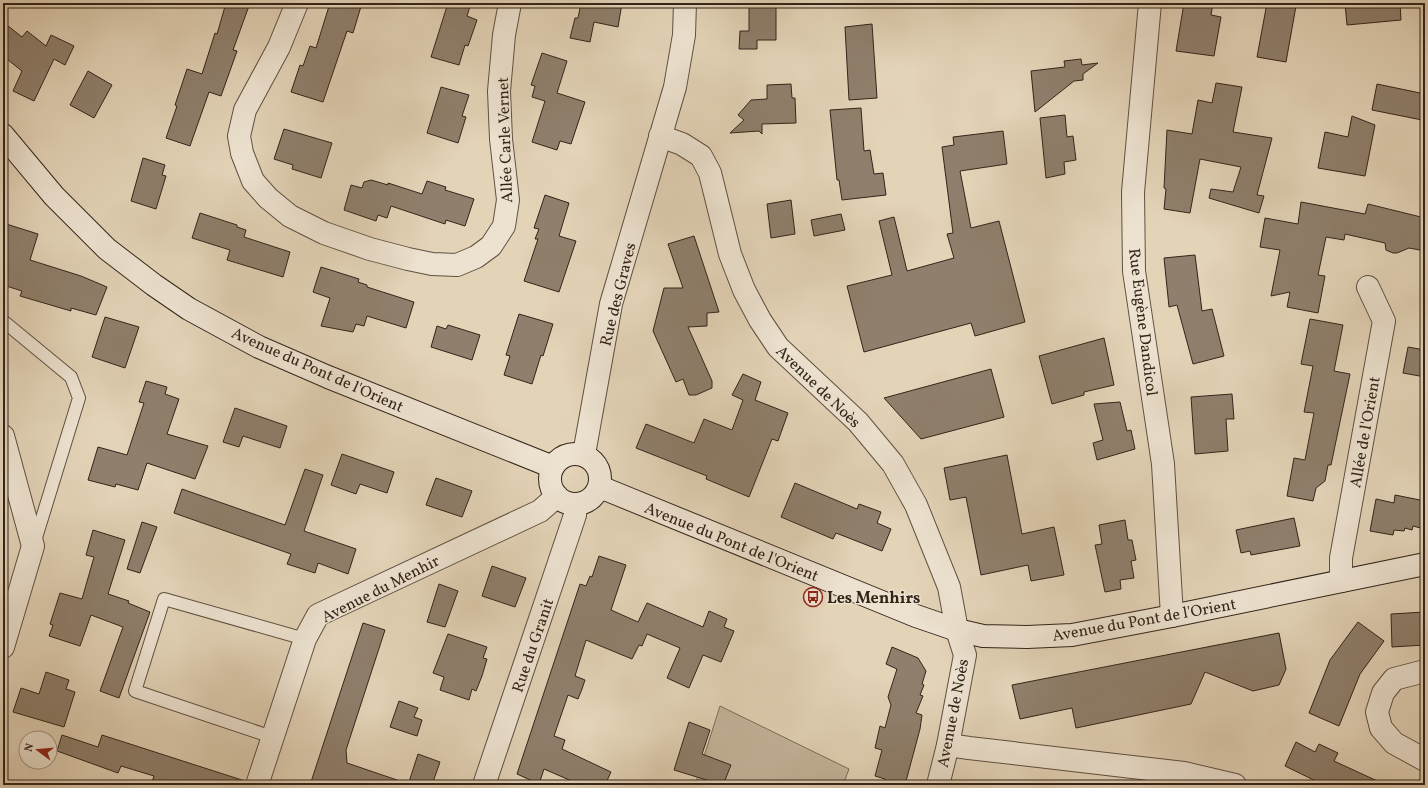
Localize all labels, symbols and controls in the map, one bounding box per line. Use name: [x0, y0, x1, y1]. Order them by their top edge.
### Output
street label: Allée Carle Vernet: [493, 76, 519, 203]
street label: Rue des Graves: [595, 240, 642, 349]
street label: Rue Eugène Dandicol: [1122, 247, 1162, 398]
street label: Avenue du Pont de l'Orient: [228, 323, 407, 419]
street label: Avenue de Noès: [770, 341, 865, 434]
street label: Allée de l'Orient: [1345, 375, 1387, 490]
street label: Avenue du Pont de l'Orient: [641, 498, 822, 588]
street label: Avenue du Menhir: [318, 550, 444, 629]
bus stop icon: Les Menhirs: [802, 586, 824, 608]
place label: Les Menhirs: [827, 588, 920, 610]
street label: Avenue du Pont de l'Orient: [1051, 594, 1238, 648]
street label: Rue du Granit: [507, 595, 560, 696]
street label: Avenue de Noès: [933, 657, 975, 770]
north arrow: [18, 730, 58, 770]
text: N: [22, 742, 38, 754]

